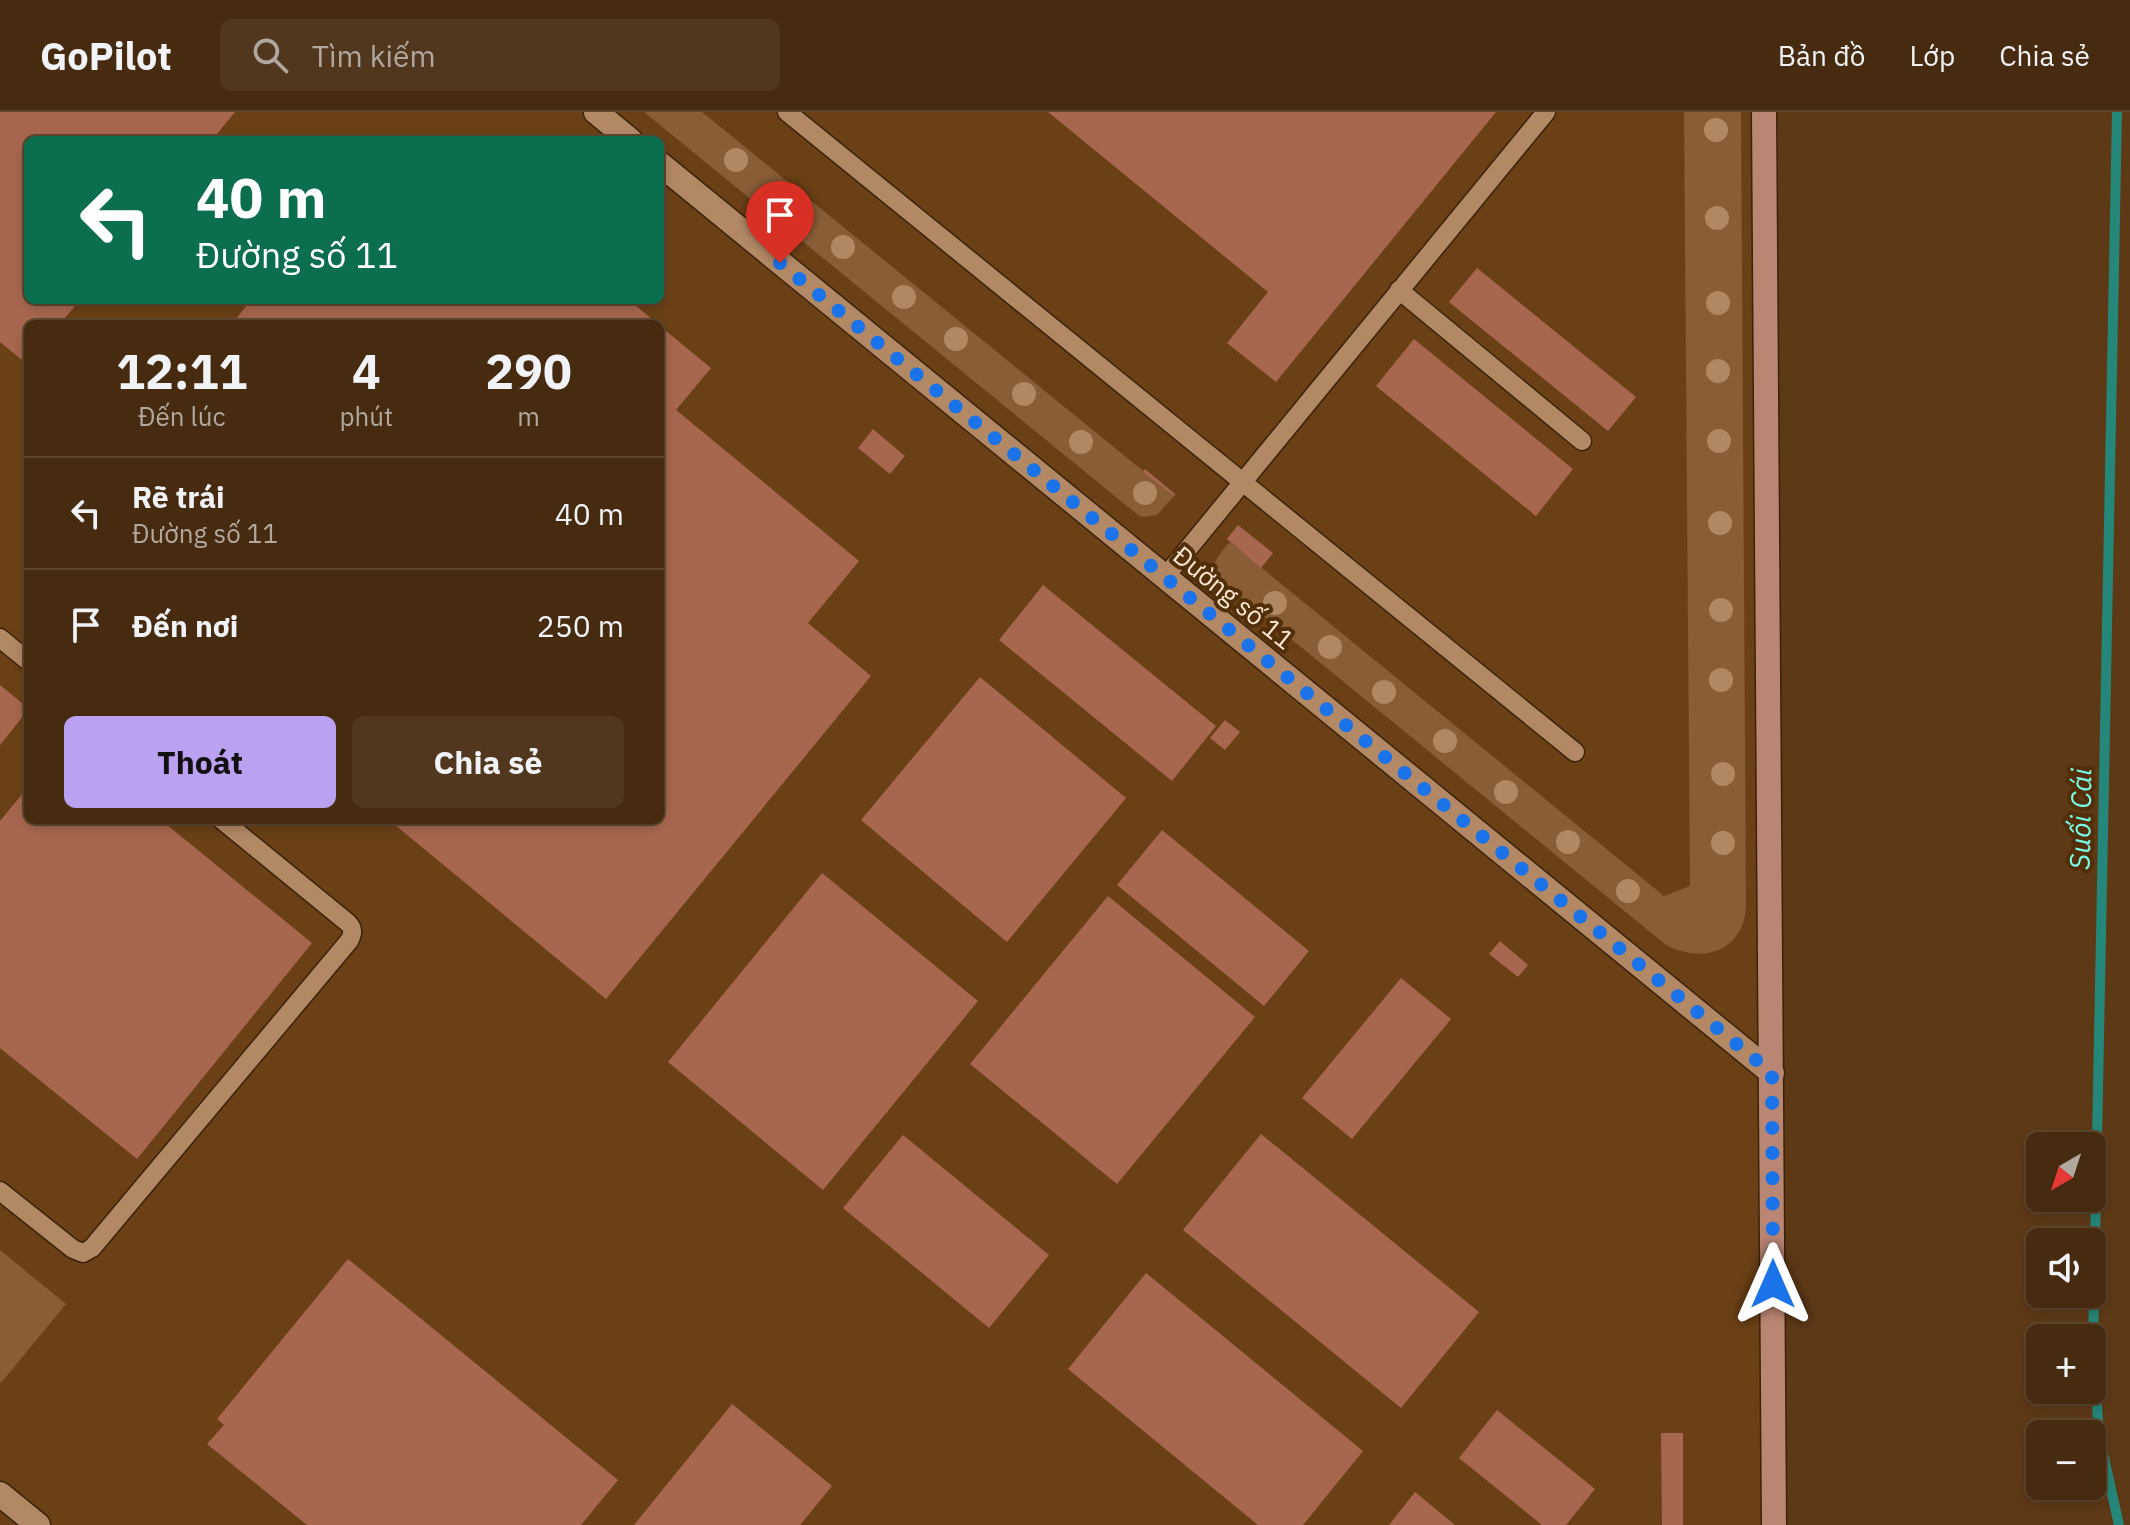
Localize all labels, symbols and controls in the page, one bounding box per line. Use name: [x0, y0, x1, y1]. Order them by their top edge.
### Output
search box: [220, 19, 780, 91]
text: GoPilot: [40, 31, 172, 80]
icon: search: [248, 33, 292, 77]
text: Tìm kiếm: [312, 36, 436, 75]
text: Bản đồ: [1778, 37, 1865, 74]
text: Lớp: [1909, 37, 1955, 74]
text: Chia sẻ: [1999, 37, 2090, 74]
text: 40 m: [196, 161, 326, 233]
icon: left: [64, 168, 168, 272]
pin: [746, 181, 814, 263]
icon: arrive: [758, 193, 802, 237]
text: Đường số 11: [196, 231, 398, 278]
text: 12:11: [116, 340, 247, 402]
text: 4: [352, 340, 381, 402]
text: 290: [485, 340, 572, 402]
text: Đến lúc: [138, 399, 226, 433]
text: phút: [339, 399, 393, 433]
text: m: [517, 399, 540, 433]
text: Rẽ trái: [132, 477, 225, 516]
icon: left: [64, 491, 108, 535]
text: 40 m: [555, 494, 624, 533]
text: Đường số 11: [132, 516, 278, 550]
street label: Đường số 11: [1167, 538, 1301, 656]
icon: arrive: [64, 603, 108, 647]
text: Đến nơi: [132, 606, 238, 645]
text: 250 m: [537, 606, 624, 645]
button: Thoát: [64, 716, 336, 808]
button: Chia sẻ: [352, 716, 624, 808]
water label: Suối Cái: [2061, 767, 2099, 870]
north arrow: [2026, 1132, 2106, 1212]
map controls: [2026, 1132, 2106, 1500]
button: sound: [2026, 1228, 2106, 1308]
position arrow: [1731, 1242, 1815, 1326]
button: +: [2026, 1324, 2106, 1404]
button: −: [2026, 1420, 2106, 1500]

